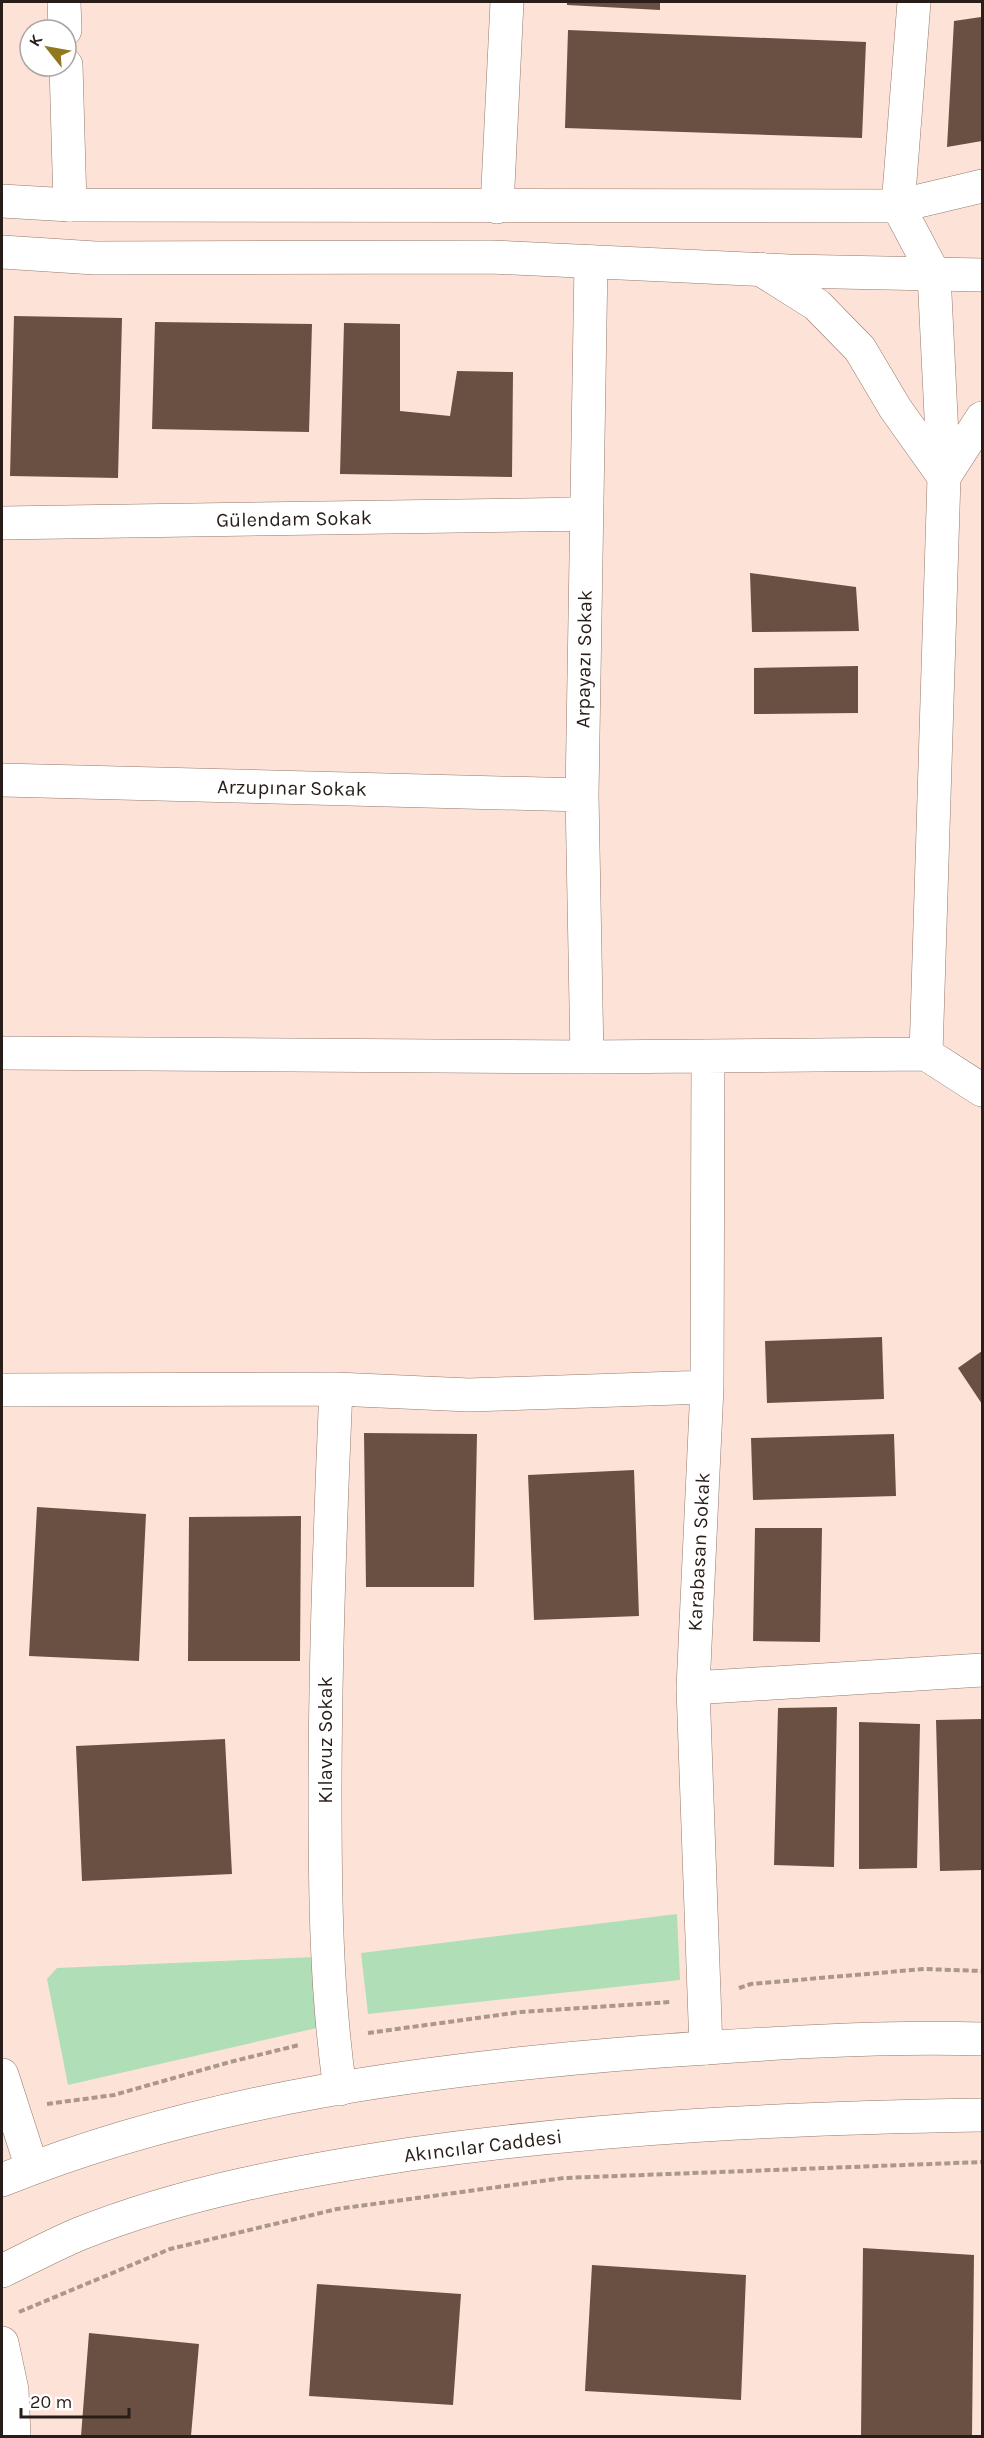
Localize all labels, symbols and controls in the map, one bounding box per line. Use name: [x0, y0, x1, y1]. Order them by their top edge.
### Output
north arrow: [18, 18, 78, 78]
text: K: [25, 31, 47, 50]
street label: Gülendam Sokak: [216, 506, 372, 532]
street label: Arpayazı Sokak: [571, 590, 597, 728]
street label: Arzupınar Sokak: [217, 775, 367, 801]
street label: Karabasan Sokak: [683, 1472, 715, 1632]
street label: Kılavuz Sokak: [314, 1676, 337, 1804]
street label: Akıncılar Caddesi: [403, 2125, 563, 2167]
scale bar: [21, 2381, 129, 2419]
text: 20 m: [30, 2391, 72, 2413]

